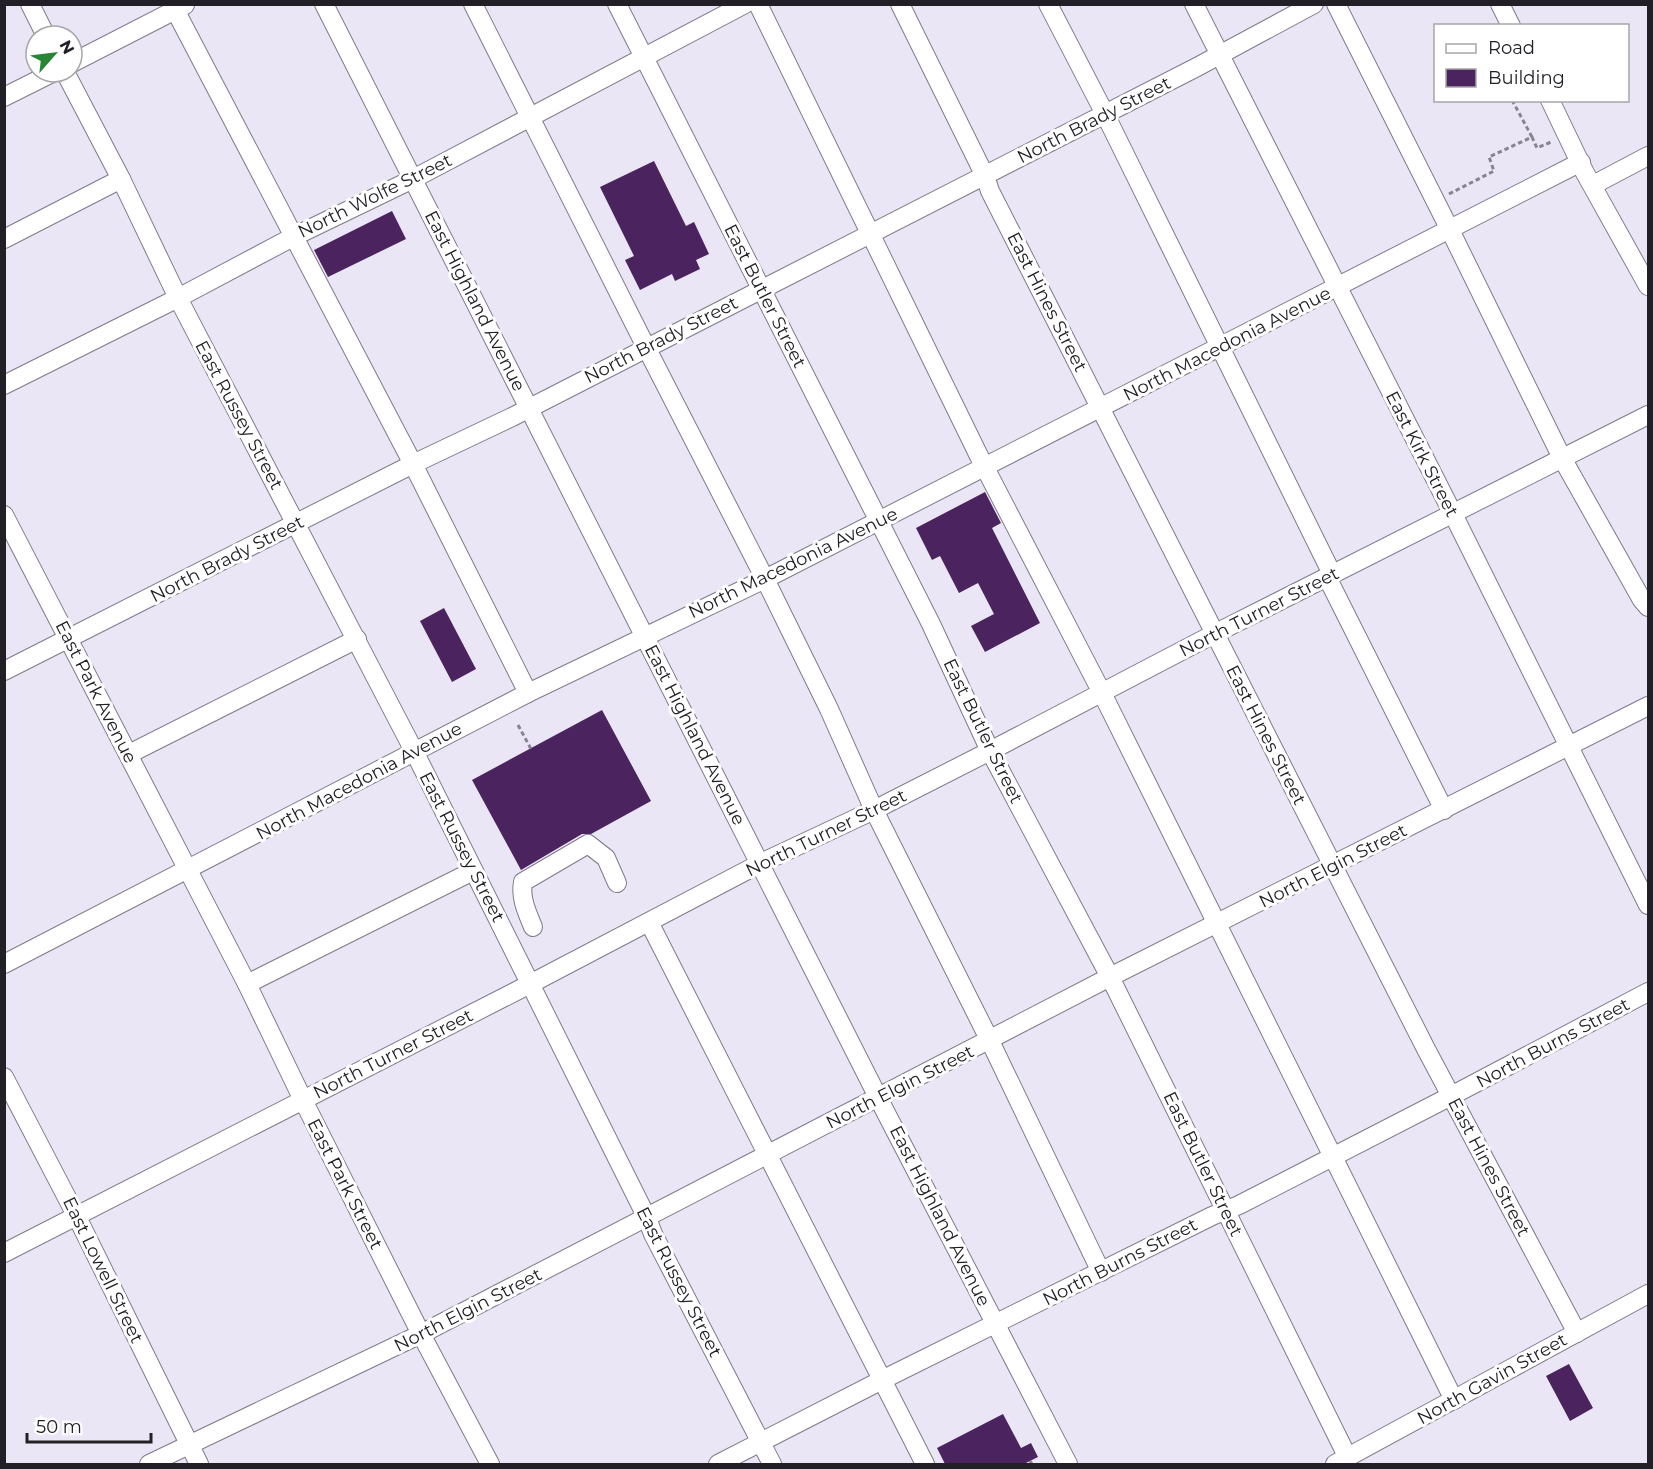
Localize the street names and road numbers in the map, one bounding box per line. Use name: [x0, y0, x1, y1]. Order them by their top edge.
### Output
street label: North Brady Street: [1014, 72, 1174, 168]
street label: North Wolfe Street: [294, 149, 456, 243]
street label: East Highland Avenue: [420, 207, 530, 395]
street label: East Butler Street: [719, 220, 811, 372]
street label: East Hines Street: [1002, 229, 1092, 375]
street label: North Macedonia Avenue: [1120, 282, 1335, 406]
street label: North Brady Street: [581, 292, 741, 388]
street label: East Russey Street: [190, 337, 288, 493]
street label: East Kirk Street: [1381, 388, 1463, 520]
street label: North Macedonia Avenue: [685, 503, 901, 623]
street label: North Brady Street: [147, 511, 307, 607]
street label: North Turner Street: [1175, 562, 1343, 662]
street label: East Park Avenue: [51, 617, 142, 767]
street label: East Highland Avenue: [640, 641, 750, 829]
street label: East Butler Street: [938, 655, 1028, 807]
street label: East Hines Street: [1221, 662, 1311, 808]
street label: North Macedonia Avenue: [252, 717, 466, 845]
street label: East Russey Street: [415, 768, 509, 926]
street label: North Turner Street: [742, 784, 910, 882]
street label: North Elgin Street: [1255, 819, 1411, 913]
street label: North Burns Street: [1473, 993, 1633, 1093]
street label: North Turner Street: [309, 1004, 477, 1104]
street label: North Elgin Street: [822, 1040, 978, 1134]
street label: East Butler Street: [1158, 1088, 1248, 1240]
street label: East Hines Street: [1443, 1094, 1535, 1240]
street label: East Park Street: [303, 1115, 387, 1253]
street label: East Highland Avenue: [885, 1122, 995, 1310]
street label: East Lowell Street: [58, 1193, 148, 1347]
street label: East Russey Street: [632, 1203, 726, 1361]
street label: North Burns Street: [1039, 1214, 1201, 1310]
street label: North Elgin Street: [390, 1263, 546, 1357]
street label: North Gavin Street: [1413, 1329, 1571, 1429]

